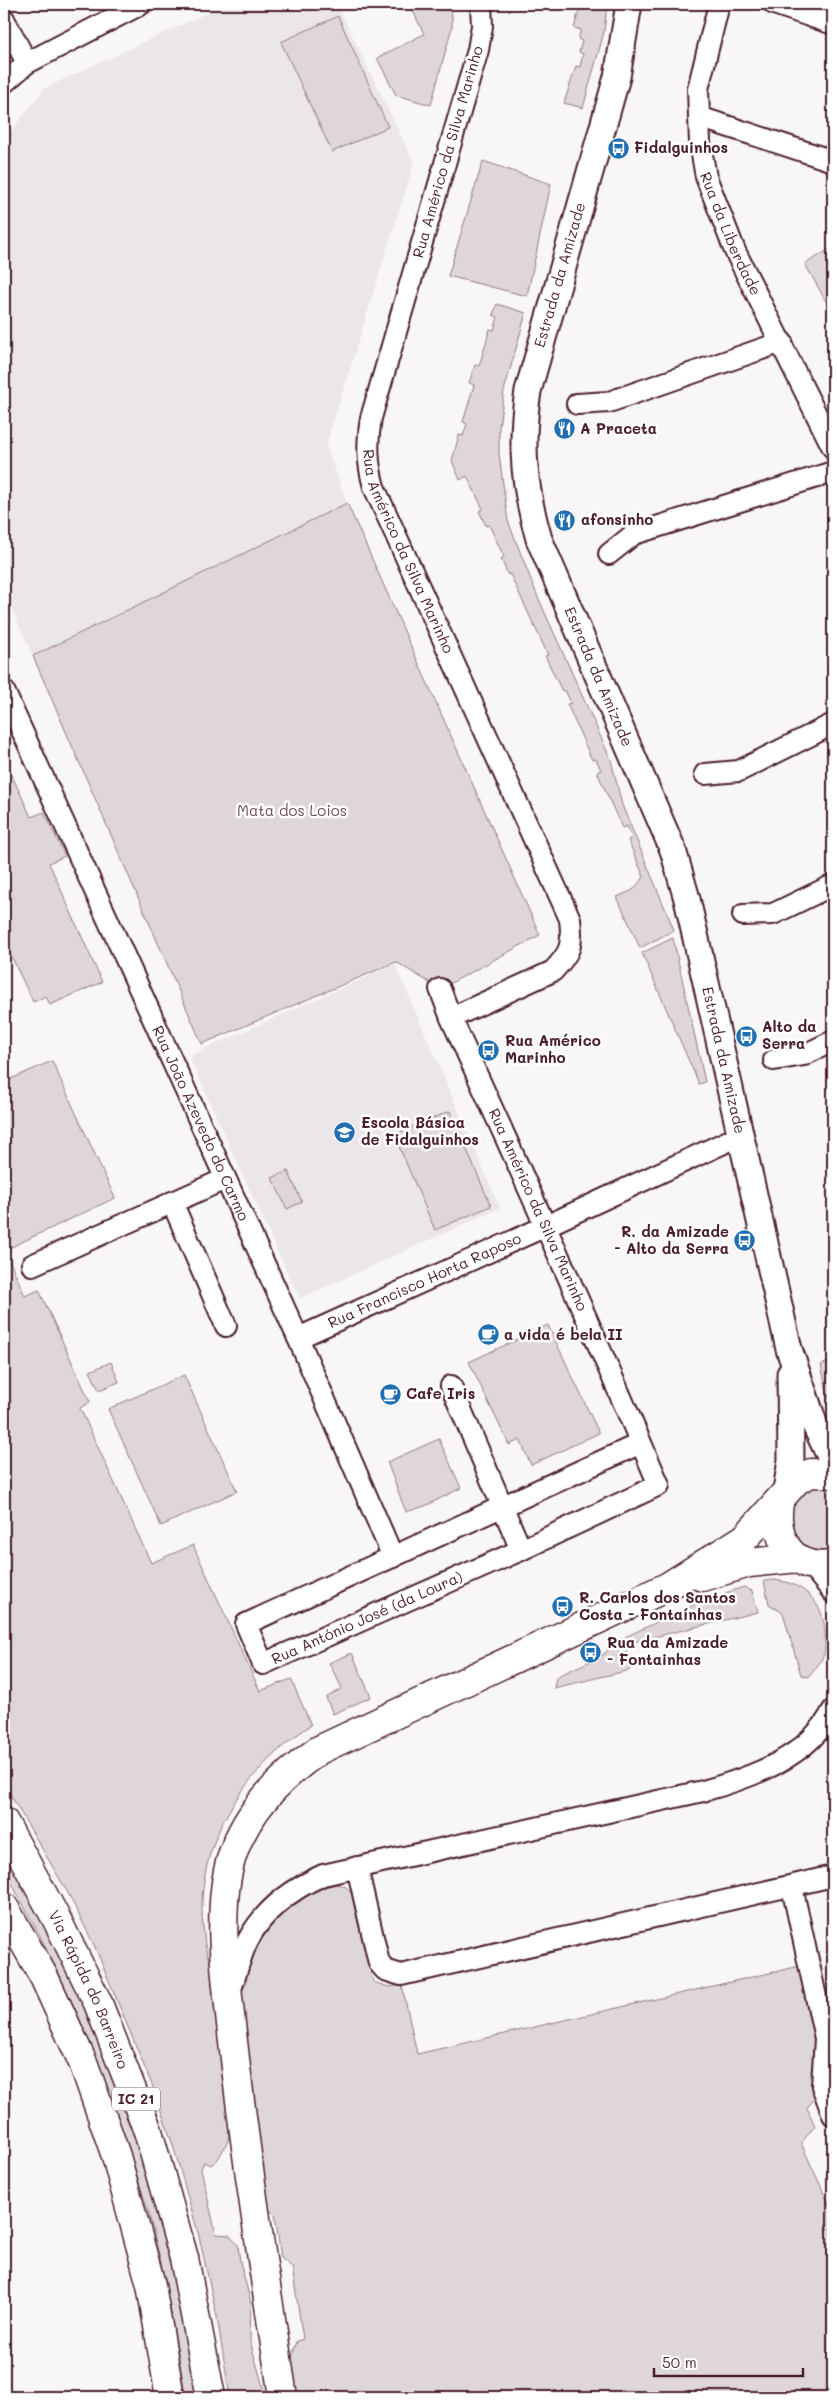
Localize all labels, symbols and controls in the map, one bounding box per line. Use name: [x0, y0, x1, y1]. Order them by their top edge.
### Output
street label: Rua Américo da Silva Marinho: [407, 43, 487, 260]
bus stop icon: Fidalguinhos: [606, 136, 630, 160]
place label: Fidalguinhos: [634, 137, 728, 157]
street label: Rua da Liberdade: [696, 169, 766, 298]
street label: Estrada da Amizade: [529, 200, 589, 350]
restaurant icon: A Praceta: [552, 417, 576, 441]
place label: A Praceta: [580, 418, 657, 438]
street label: Rua Américo da Silva Marinho: [359, 449, 459, 656]
restaurant icon: afonsinho: [553, 508, 577, 532]
place label: afonsinho: [581, 509, 653, 529]
street label: Estrada da Amizade: [560, 603, 638, 749]
park label: Mata dos Loios: [237, 800, 347, 820]
street label: Estrada da Amizade: [698, 985, 751, 1136]
place label: Alto da Serra: [762, 1016, 816, 1053]
street label: Rua João Azevedo do Carmo: [148, 1022, 255, 1224]
bus stop icon: Alto da Serra: [734, 1024, 758, 1048]
place label: Rua Américo Marinho: [505, 1030, 601, 1067]
bus stop icon: Rua Américo Marinho: [477, 1038, 501, 1062]
street label: Rua Américo da Silva Marinho: [485, 1105, 593, 1314]
place label: Escola Básica de Fidalguinhos: [361, 1112, 479, 1149]
school or university icon: Escola Básica de Fidalguinhos: [333, 1120, 357, 1144]
place label: R. da Amizade - Alto da Serra: [614, 1221, 729, 1258]
street label: Rua Francisco Horta Raposo: [324, 1227, 524, 1332]
bus stop icon: R. da Amizade - Alto da Serra: [733, 1229, 757, 1253]
cafe icon: a vida é bela II: [476, 1323, 500, 1347]
place label: a vida é bela II: [504, 1324, 623, 1344]
cafe icon: Cafe Iris: [378, 1382, 402, 1406]
place label: Cafe Iris: [406, 1383, 475, 1403]
street label: Rua António José (da Loura): [268, 1566, 465, 1668]
place label: R. Carlos dos Santos Costa - Fontaínhas: [579, 1587, 736, 1624]
bus stop icon: R. Carlos dos Santos Costa - Fontaínhas: [551, 1595, 575, 1619]
place label: Rua da Amizade - Fontainhas: [607, 1632, 728, 1669]
bus stop icon: Rua da Amizade - Fontainhas: [579, 1640, 603, 1664]
street label: Via Rápida do Barreiro: [45, 1906, 134, 2072]
road number: IC 21: [112, 2088, 160, 2110]
scale bar: [654, 2346, 803, 2378]
text: 50 m: [662, 2352, 697, 2372]

